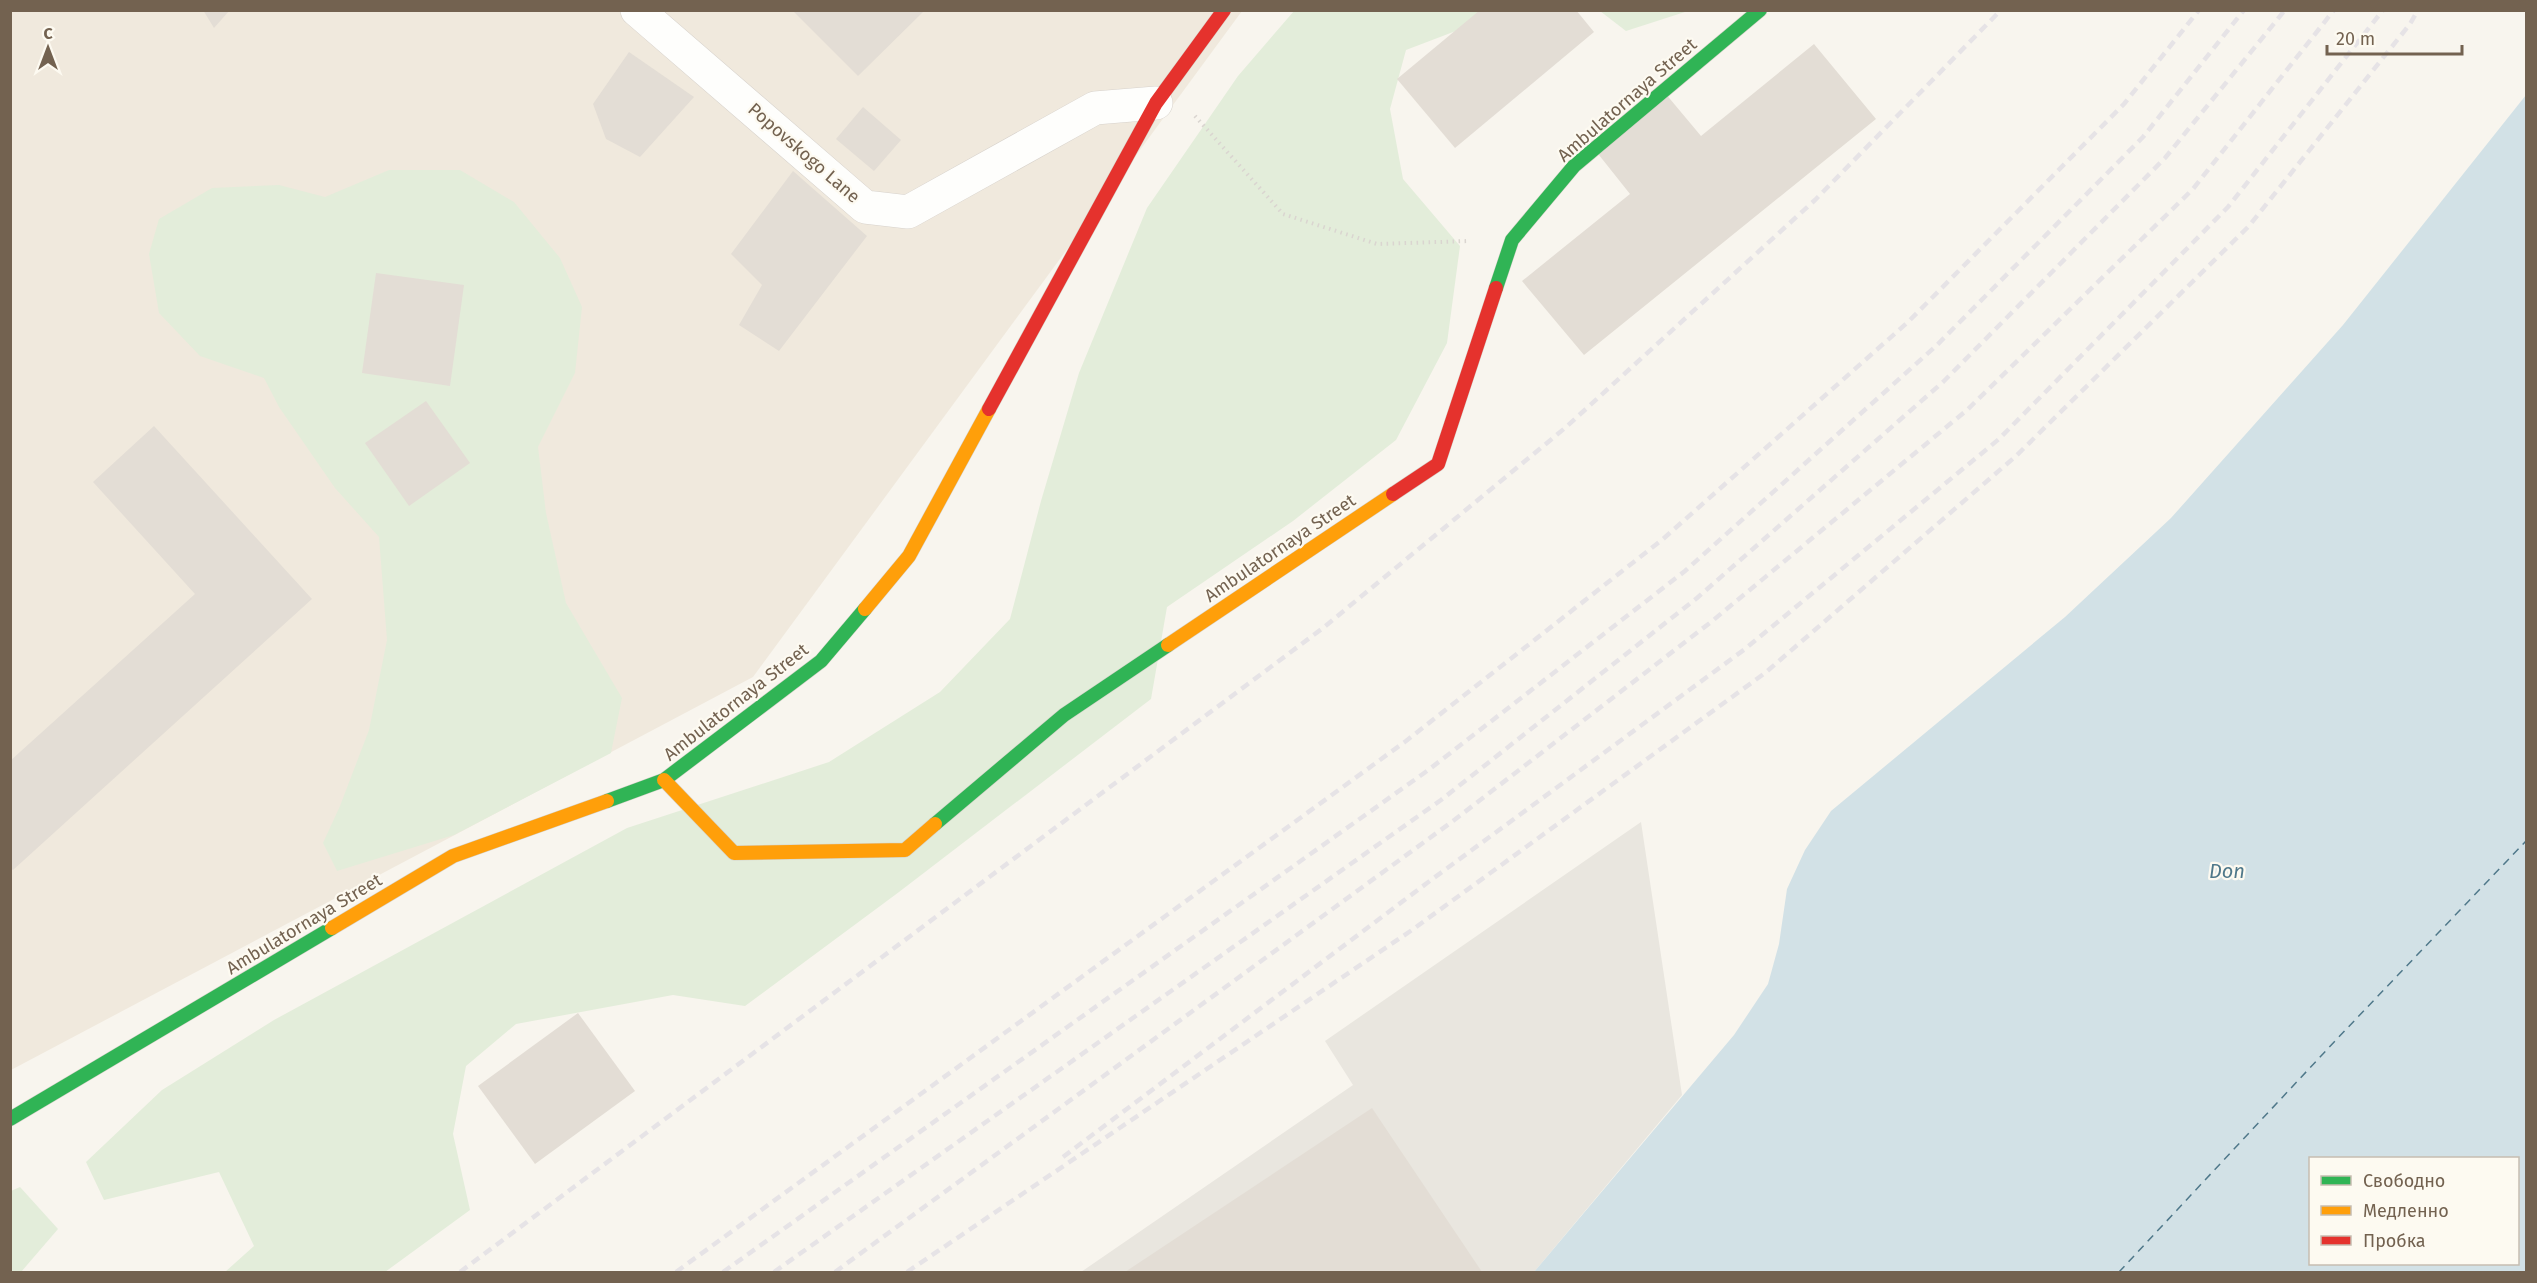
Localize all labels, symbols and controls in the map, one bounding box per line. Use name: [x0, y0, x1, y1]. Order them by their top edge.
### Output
north arrow: [18, 18, 78, 78]
scale bar: [2327, 18, 2462, 56]
text: С: [43, 24, 53, 43]
text: 20 m: [2336, 28, 2375, 50]
street label: Ambulatornaya Street: [1553, 33, 1702, 167]
street label: Popovskogo Lane: [743, 98, 865, 208]
street label: Ambulatornaya Street: [1200, 489, 1360, 607]
street label: Ambulatornaya Street: [659, 638, 813, 765]
water label: Don: [2209, 859, 2245, 883]
street label: Ambulatornaya Street: [222, 869, 386, 979]
legend: [2309, 1157, 2519, 1265]
text: Свободно: [2363, 1170, 2445, 1192]
text: Медленно: [2363, 1200, 2449, 1222]
text: Пробка: [2363, 1230, 2426, 1252]

